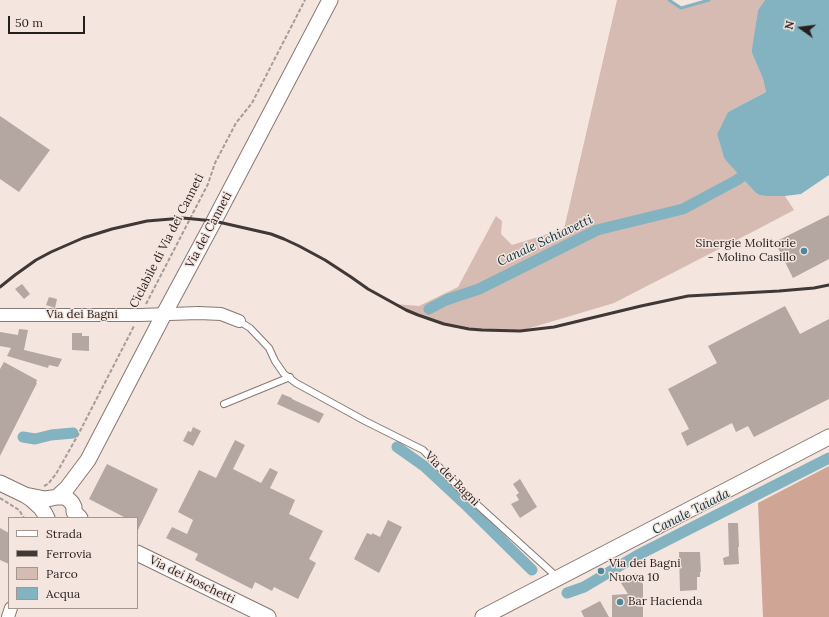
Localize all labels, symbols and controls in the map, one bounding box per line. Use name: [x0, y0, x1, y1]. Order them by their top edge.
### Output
scale bar: [10, 8, 87, 34]
north arrow: [781, 8, 821, 48]
text: 50 m: [15, 15, 43, 30]
text: N: [782, 19, 797, 31]
street label: Ciclabile di Via dei Canneti: [127, 171, 207, 311]
street label: Via dei Canneti: [183, 189, 235, 271]
water label: Canale Schiavetti: [495, 212, 595, 270]
place label: Sinergie Molitorie - Molino Casillo: [696, 237, 796, 265]
marker: Sinergie Molitorie - Molino Casillo: [799, 246, 809, 256]
street label: Via dei Bagni: [46, 308, 118, 322]
street label: Via dei Bagni: [422, 449, 482, 509]
water label: Canale Taiada: [650, 486, 732, 538]
legend: [8, 517, 138, 609]
text: Strada: [46, 526, 82, 541]
text: Ferrovia: [46, 546, 92, 561]
street label: Via dei Boschetti: [147, 553, 237, 607]
place label: Via dei Bagni Nuova 10: [609, 557, 681, 585]
text: Parco: [46, 566, 78, 581]
marker: Via dei Bagni Nuova 10: [596, 566, 606, 576]
text: Acqua: [46, 586, 80, 601]
place label: Bar Hacienda: [628, 595, 702, 609]
marker: Bar Hacienda: [615, 597, 625, 607]

